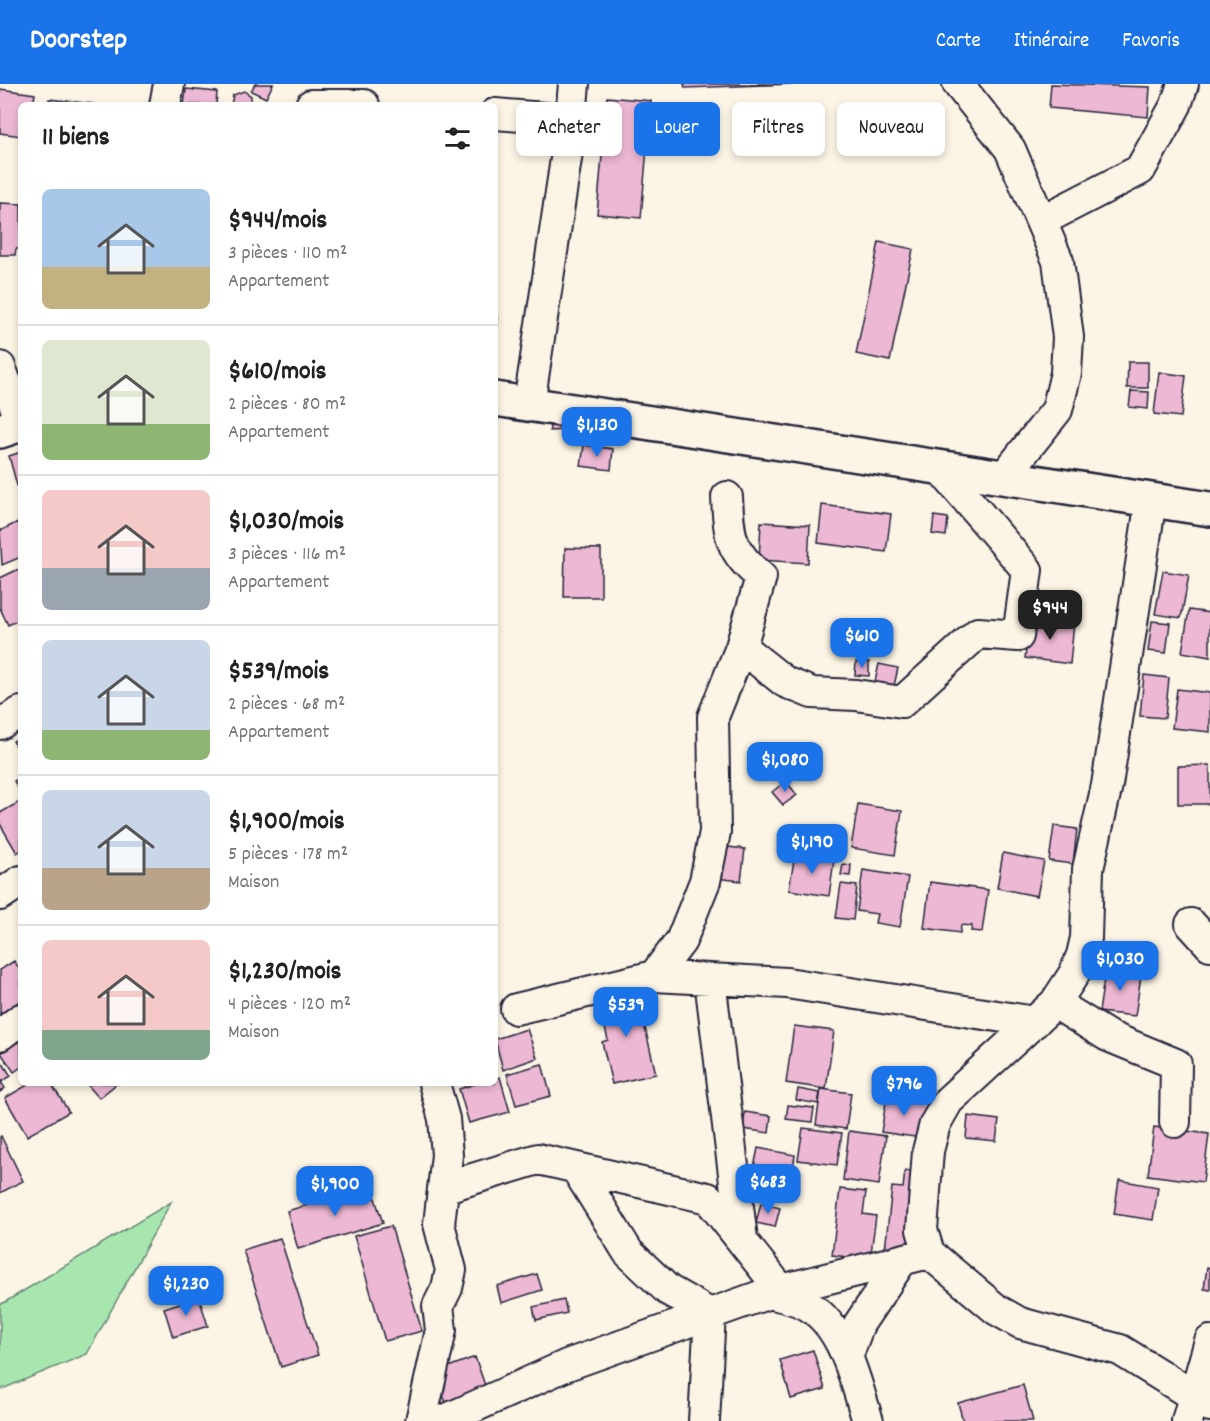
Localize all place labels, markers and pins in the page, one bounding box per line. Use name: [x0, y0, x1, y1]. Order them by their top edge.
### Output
pin: $1,130: [548, 407, 646, 458]
pin: $944: [1014, 590, 1086, 641]
pin: $610: [826, 618, 898, 669]
pin: $1,080: [736, 742, 834, 793]
pin: $1,190: [763, 824, 861, 875]
pin: $1,030: [1071, 941, 1169, 992]
pin: $539: [590, 987, 662, 1038]
pin: $796: [868, 1066, 940, 1117]
pin: $683: [732, 1164, 804, 1215]
pin: $1,900: [286, 1166, 384, 1217]
pin: $1,230: [137, 1266, 235, 1317]

